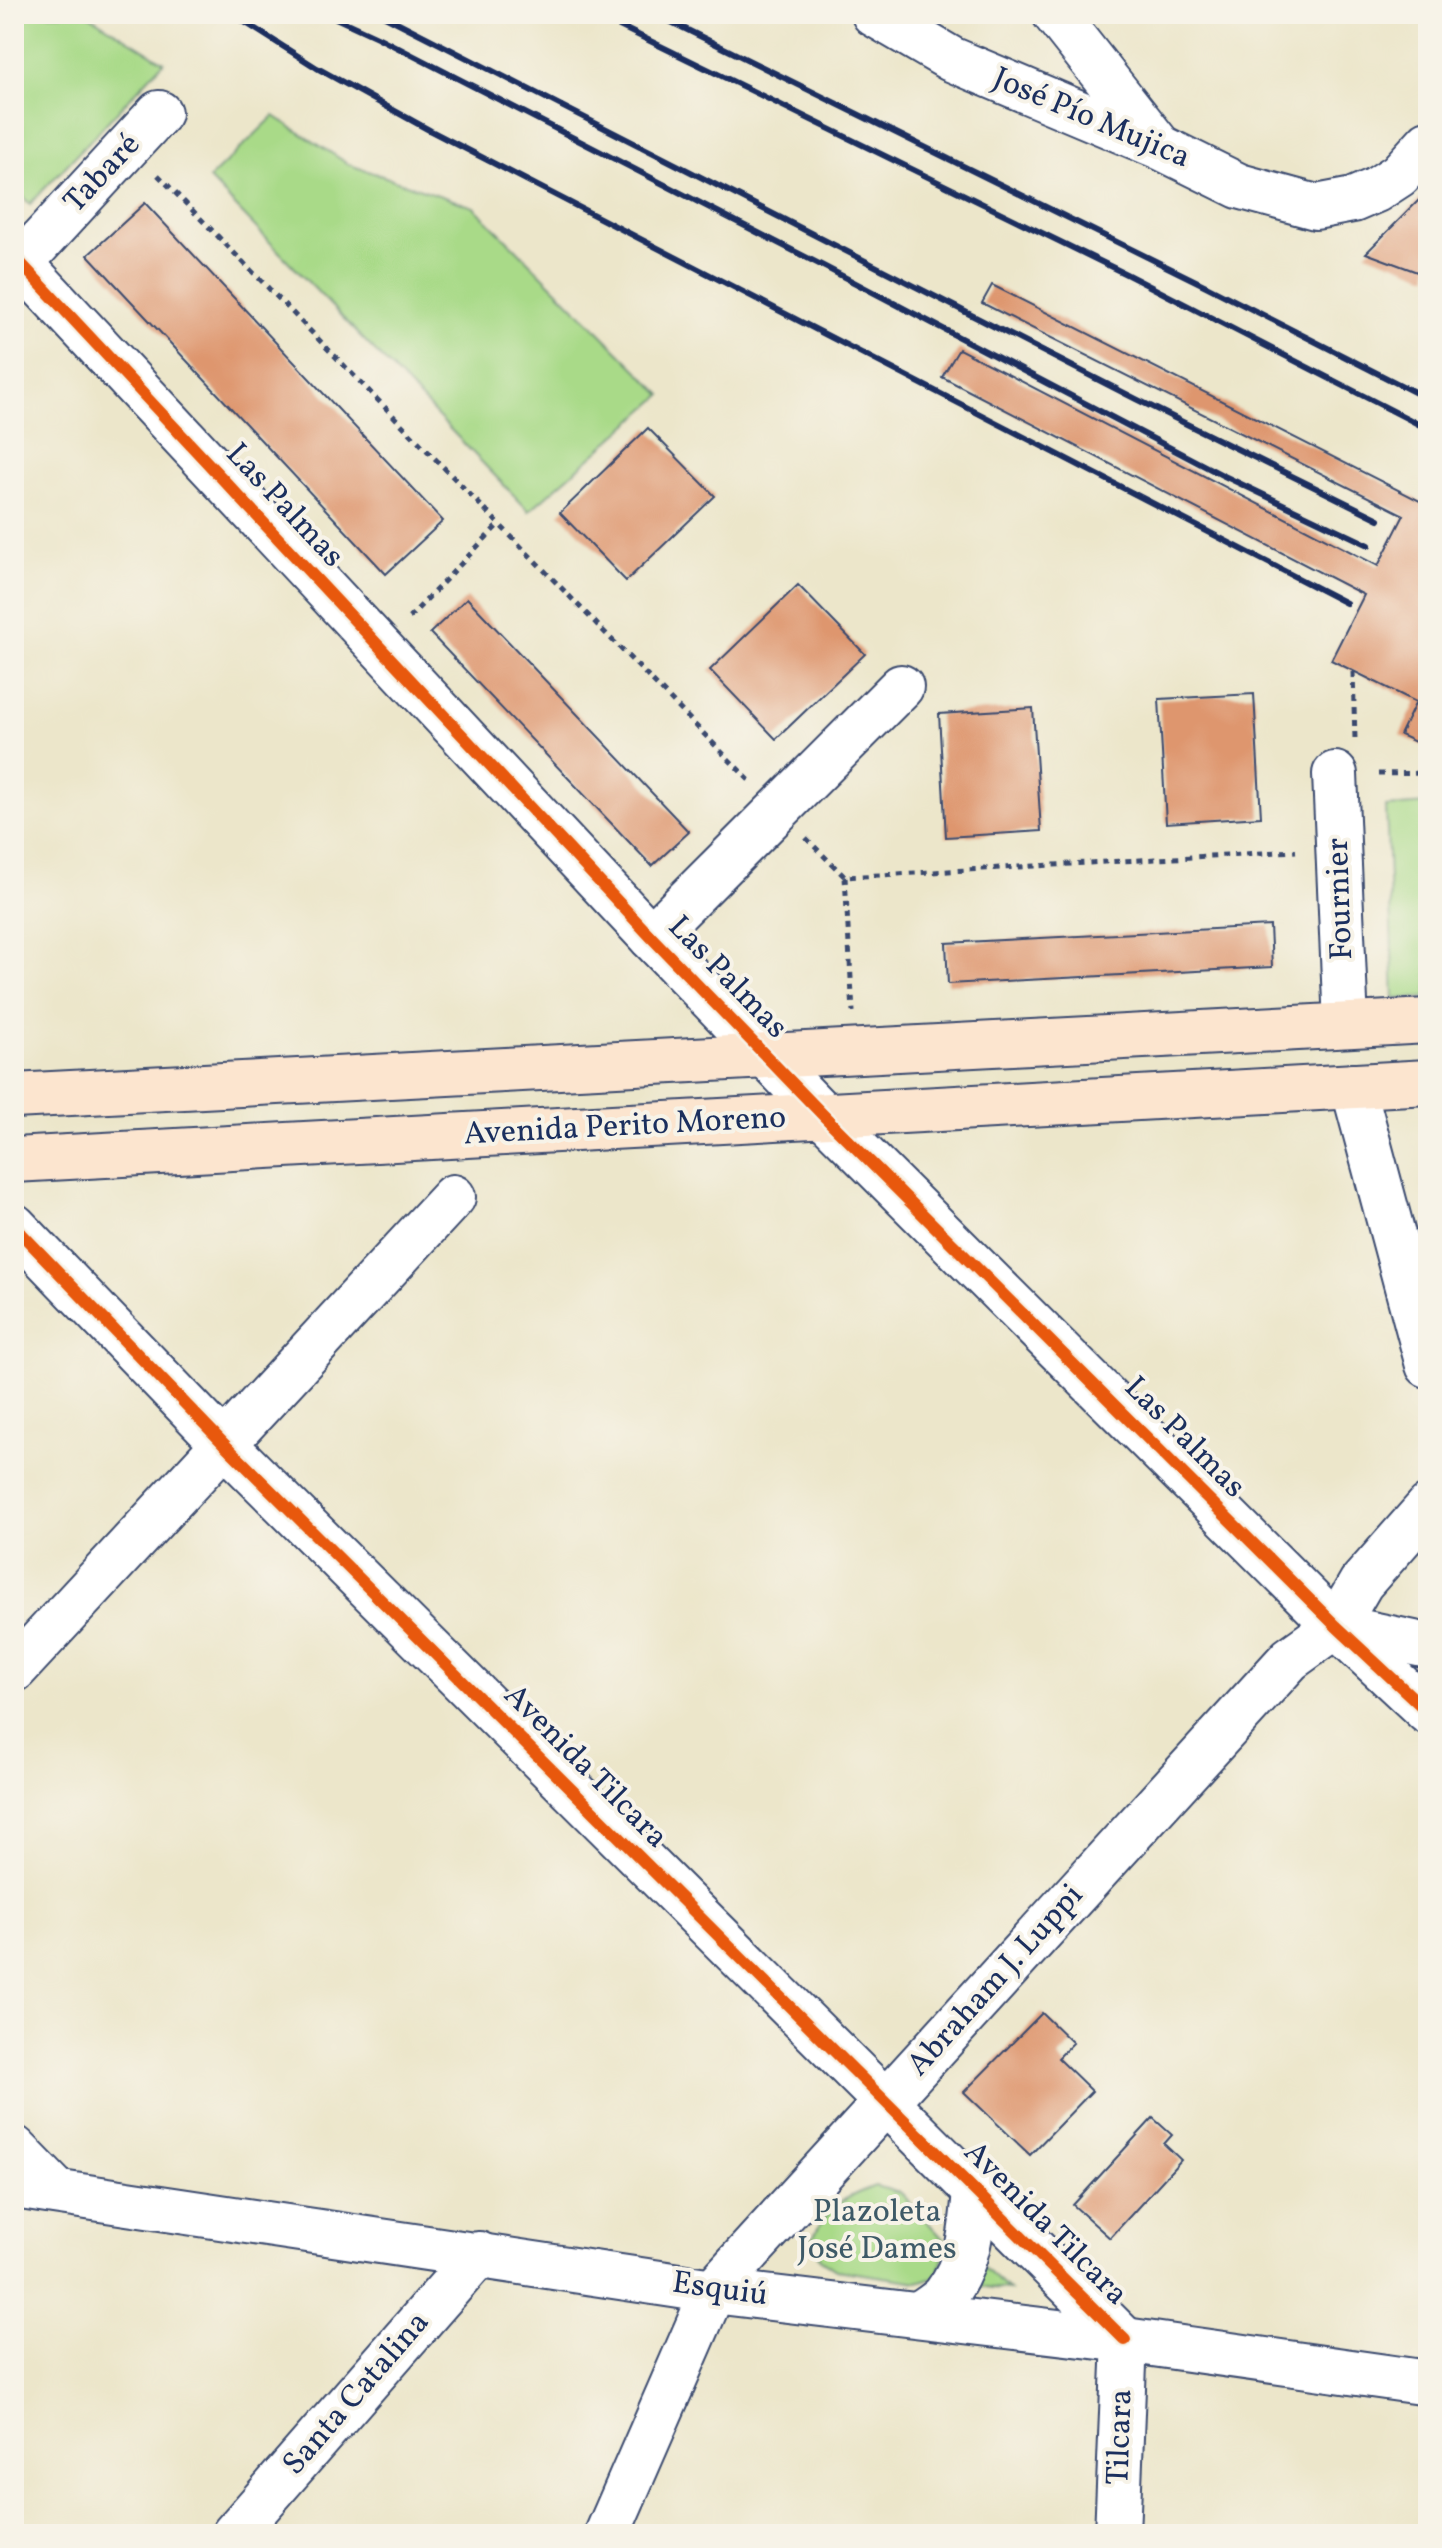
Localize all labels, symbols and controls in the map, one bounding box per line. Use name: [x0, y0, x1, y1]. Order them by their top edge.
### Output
street label: José Pío Mujica: [985, 58, 1197, 180]
street label: Tabaré: [55, 124, 151, 224]
street label: Las Palmas: [215, 434, 353, 578]
street label: Fournier: [1317, 837, 1365, 961]
street label: Las Palmas: [657, 907, 797, 1049]
street label: Avenida Perito Moreno: [463, 1097, 787, 1157]
street label: Las Palmas: [1113, 1367, 1255, 1509]
street label: Avenida Tilcara: [493, 1675, 677, 1859]
street label: Abraham J. Luppi: [898, 1875, 1094, 2087]
street label: Avenida Tilcara: [953, 2132, 1137, 2316]
park label: Plazoleta José Dames: [797, 2191, 957, 2272]
street label: Esquiú: [669, 2262, 771, 2318]
street label: Santa Catalina: [273, 2303, 441, 2485]
street label: Tilcara: [1097, 2388, 1145, 2486]

